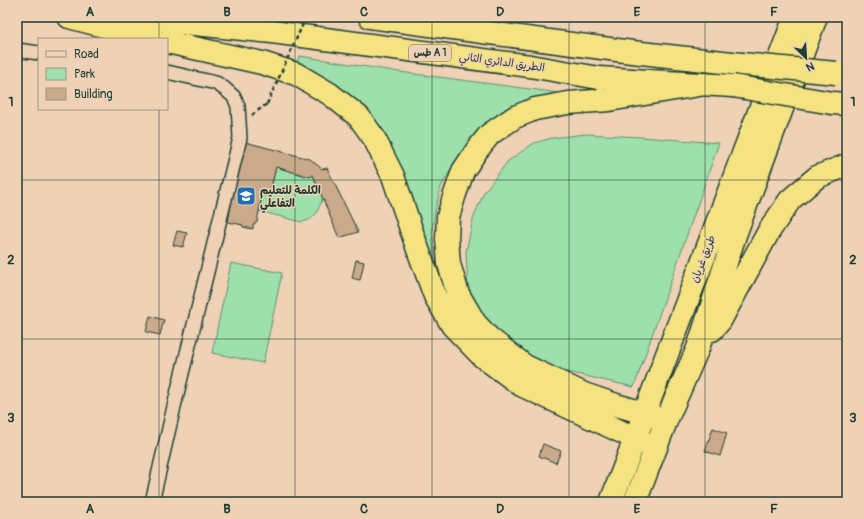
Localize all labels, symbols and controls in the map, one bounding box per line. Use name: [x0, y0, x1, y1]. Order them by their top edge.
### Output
text: A: [86, 4, 95, 20]
text: B: [223, 4, 231, 20]
text: C: [360, 4, 368, 20]
text: D: [496, 4, 504, 20]
text: E: [634, 4, 641, 20]
text: F: [770, 4, 778, 20]
legend: [38, 38, 168, 110]
north arrow: [786, 38, 826, 78]
road number: طس A 1: [409, 45, 451, 61]
text: Road: [74, 47, 99, 62]
street label: الطريق الدائري الثاني: [458, 50, 546, 78]
text: N: [803, 59, 816, 74]
text: Park: [74, 67, 95, 82]
text: Building: [74, 87, 113, 102]
text: 1: [8, 94, 14, 110]
text: 1: [850, 94, 856, 110]
place label: الكلمة للتعليم التفاعلي: [260, 184, 321, 213]
school or university icon: الكلمة للتعليم التفاعلي: [235, 185, 257, 207]
street label: طريق غريان: [688, 233, 718, 285]
text: 2: [7, 252, 15, 268]
text: 2: [849, 252, 857, 268]
text: 3: [7, 410, 15, 426]
text: 3: [849, 410, 857, 426]
text: A: [86, 501, 95, 517]
text: B: [223, 501, 231, 517]
text: C: [360, 501, 368, 517]
text: D: [496, 501, 504, 517]
text: E: [634, 501, 641, 517]
text: F: [770, 501, 778, 517]

